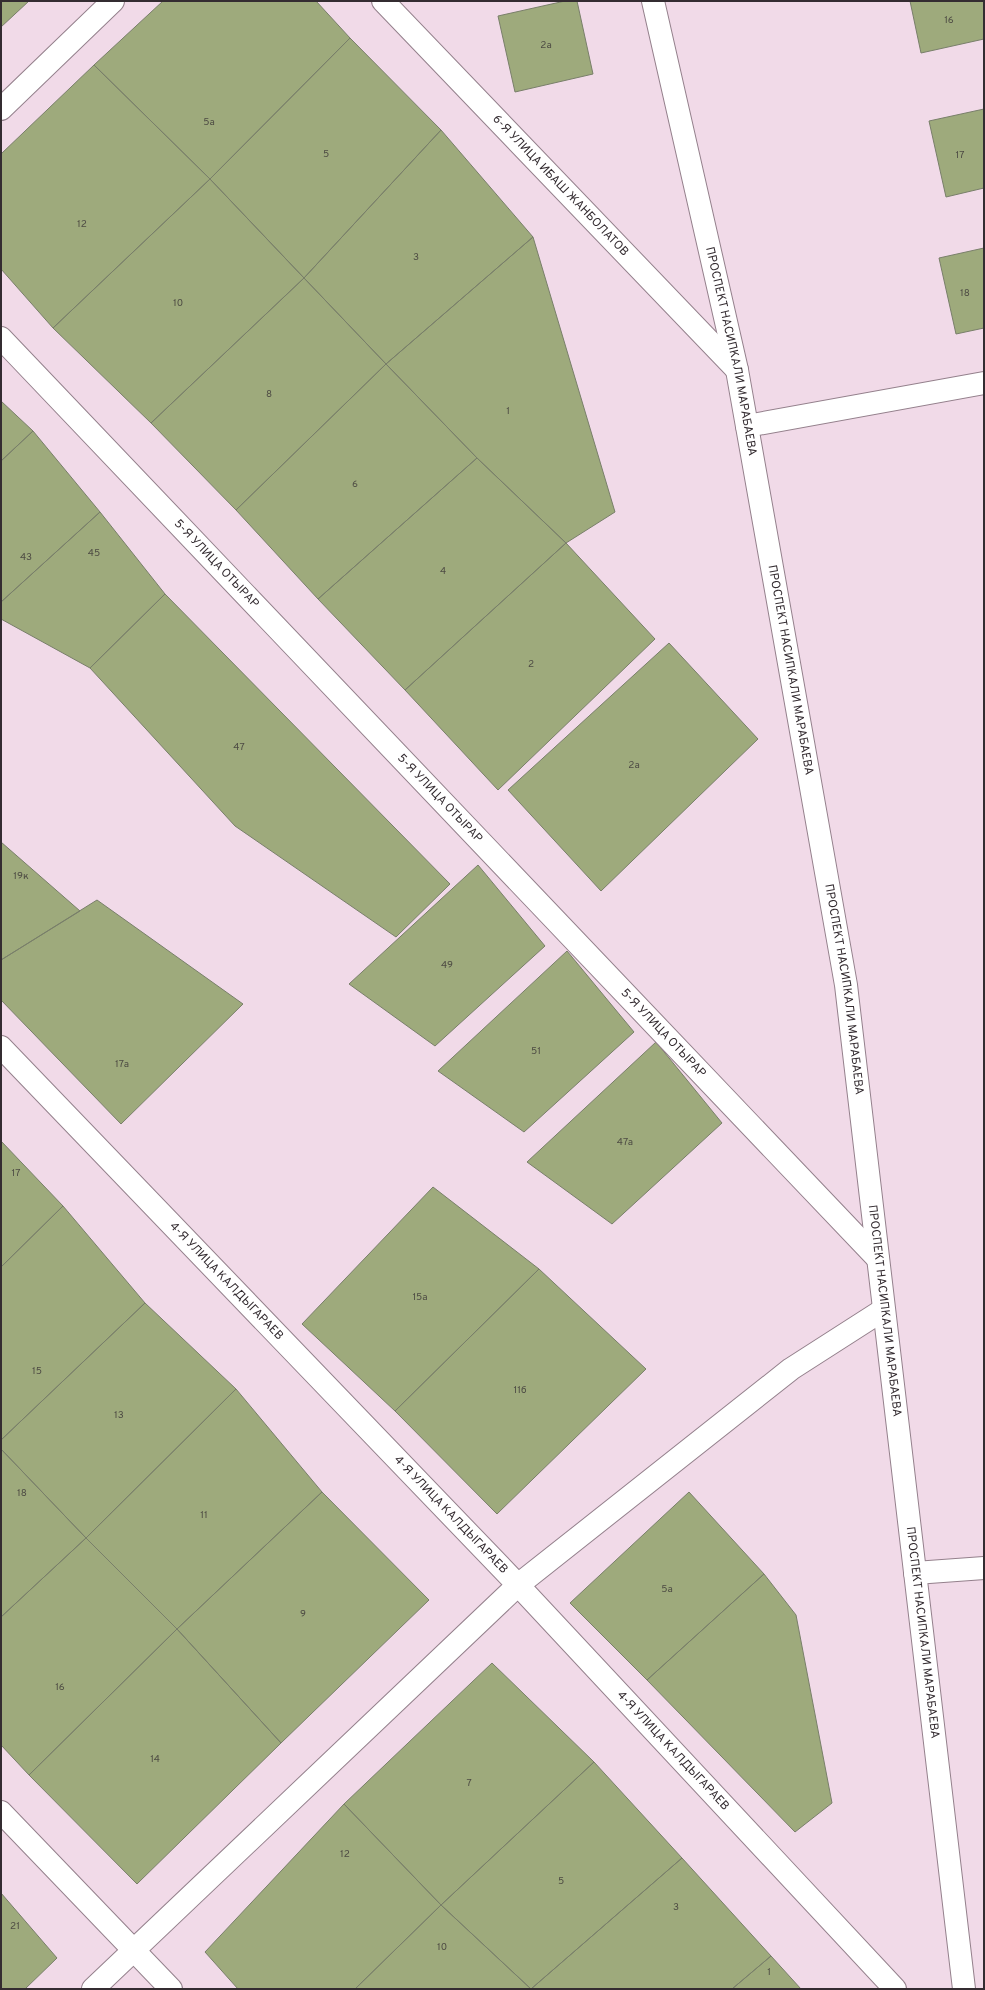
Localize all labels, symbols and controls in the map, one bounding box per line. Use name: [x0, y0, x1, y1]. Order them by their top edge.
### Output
house number: 16: [944, 14, 954, 27]
house number: 2а: [540, 39, 552, 52]
street label: 6-Я УЛИЦА ИБАШ ЖАНБОЛАТОВ: [489, 112, 632, 260]
house number: 5а: [203, 116, 215, 129]
house number: 5: [323, 148, 329, 161]
house number: 17: [956, 149, 964, 162]
house number: 12: [77, 218, 87, 231]
street label: ПРОСПЕКТ НАСИПКАЛИ МАРАБАЕВА: [701, 245, 760, 457]
house number: 3: [413, 251, 419, 264]
house number: 18: [960, 287, 970, 300]
house number: 10: [173, 297, 183, 310]
house number: 8: [266, 388, 272, 401]
house number: 1: [506, 405, 510, 418]
house number: 6: [352, 478, 358, 491]
street label: 5-Я УЛИЦА ОТЫРАР: [170, 516, 263, 612]
house number: 45: [88, 547, 100, 560]
house number: 43: [20, 551, 32, 564]
street label: ПРОСПЕКТ НАСИПКАЛИ МАРАБАЕВА: [764, 563, 817, 776]
house number: 4: [440, 565, 446, 578]
house number: 2: [528, 658, 534, 671]
house number: 47: [233, 741, 245, 754]
street label: 5-Я УЛИЦА ОТЫРАР: [393, 751, 486, 847]
house number: 2а: [628, 759, 640, 772]
house number: 19к: [13, 870, 29, 883]
street label: ПРОСПЕКТ НАСИПКАЛИ МАРАБАЕВА: [820, 883, 867, 1096]
house number: 49: [441, 959, 453, 972]
street label: 5-Я УЛИЦА ОТЫРАР: [617, 985, 709, 1081]
house number: 51: [531, 1045, 541, 1058]
house number: 17а: [115, 1058, 129, 1071]
house number: 47а: [617, 1136, 633, 1149]
house number: 17: [12, 1167, 20, 1180]
street label: ПРОСПЕКТ НАСИПКАЛИ МАРАБАЕВА: [864, 1204, 905, 1418]
street label: 4-Я УЛИЦА КАЛДЫГАРАЕВ: [166, 1219, 287, 1344]
house number: 15а: [412, 1291, 428, 1304]
house number: 15: [32, 1365, 42, 1378]
house number: 11б: [513, 1384, 527, 1397]
house number: 13: [114, 1409, 124, 1422]
street label: 4-Я УЛИЦА КАЛДЫГАРАЕВ: [390, 1452, 511, 1578]
house number: 18: [17, 1487, 27, 1500]
house number: 11: [200, 1509, 208, 1522]
street label: ПРОСПЕКТ НАСИПКАЛИ МАРАБАЕВА: [902, 1526, 942, 1739]
house number: 5а: [661, 1583, 673, 1596]
house number: 9: [300, 1608, 306, 1621]
house number: 16: [55, 1681, 65, 1694]
street label: 4-Я УЛИЦА КАЛДЫГАРАЕВ: [613, 1688, 733, 1814]
house number: 14: [150, 1753, 160, 1766]
house number: 7: [466, 1777, 472, 1790]
house number: 12: [340, 1848, 350, 1861]
house number: 5: [558, 1875, 564, 1888]
house number: 3: [673, 1901, 679, 1914]
house number: 21: [10, 1920, 20, 1933]
house number: 10: [437, 1941, 447, 1954]
house number: 1: [767, 1966, 771, 1979]

